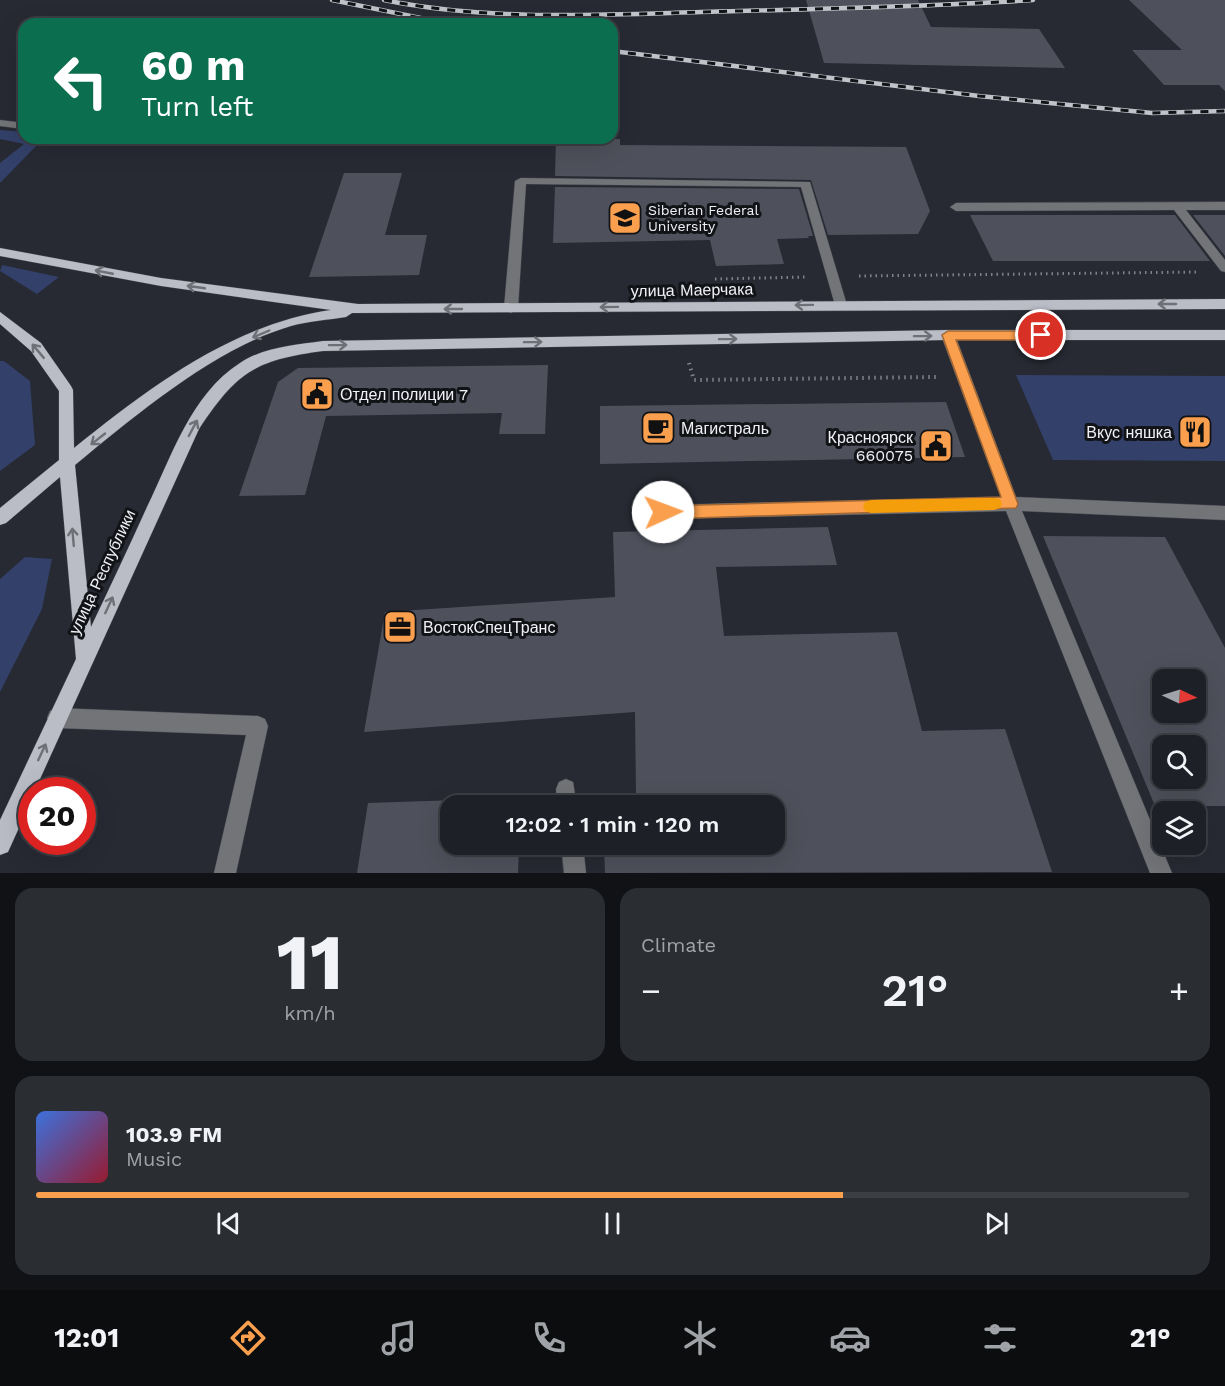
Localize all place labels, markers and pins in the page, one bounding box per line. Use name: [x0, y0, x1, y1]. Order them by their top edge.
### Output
school or university icon: Siberian Federal University: [607, 200, 643, 236]
place label: Siberian Federal University: [648, 202, 759, 234]
pin: [1015, 309, 1066, 360]
public building icon: Отдел полиции 7: [299, 376, 335, 412]
place label: Отдел полиции 7: [340, 385, 468, 404]
cafe icon: Магистраль: [640, 410, 676, 446]
restaurant icon: Вкус няшка: [1177, 414, 1213, 450]
place label: Магистраль: [681, 419, 769, 438]
place label: Вкус няшка: [1086, 423, 1172, 442]
place label: Красноярск 660075: [828, 428, 914, 465]
public building icon: Красноярск 660075: [918, 428, 954, 464]
office icon: ВостокСпецТранс: [382, 609, 418, 645]
place label: ВостокСпецТранс: [423, 618, 555, 637]

